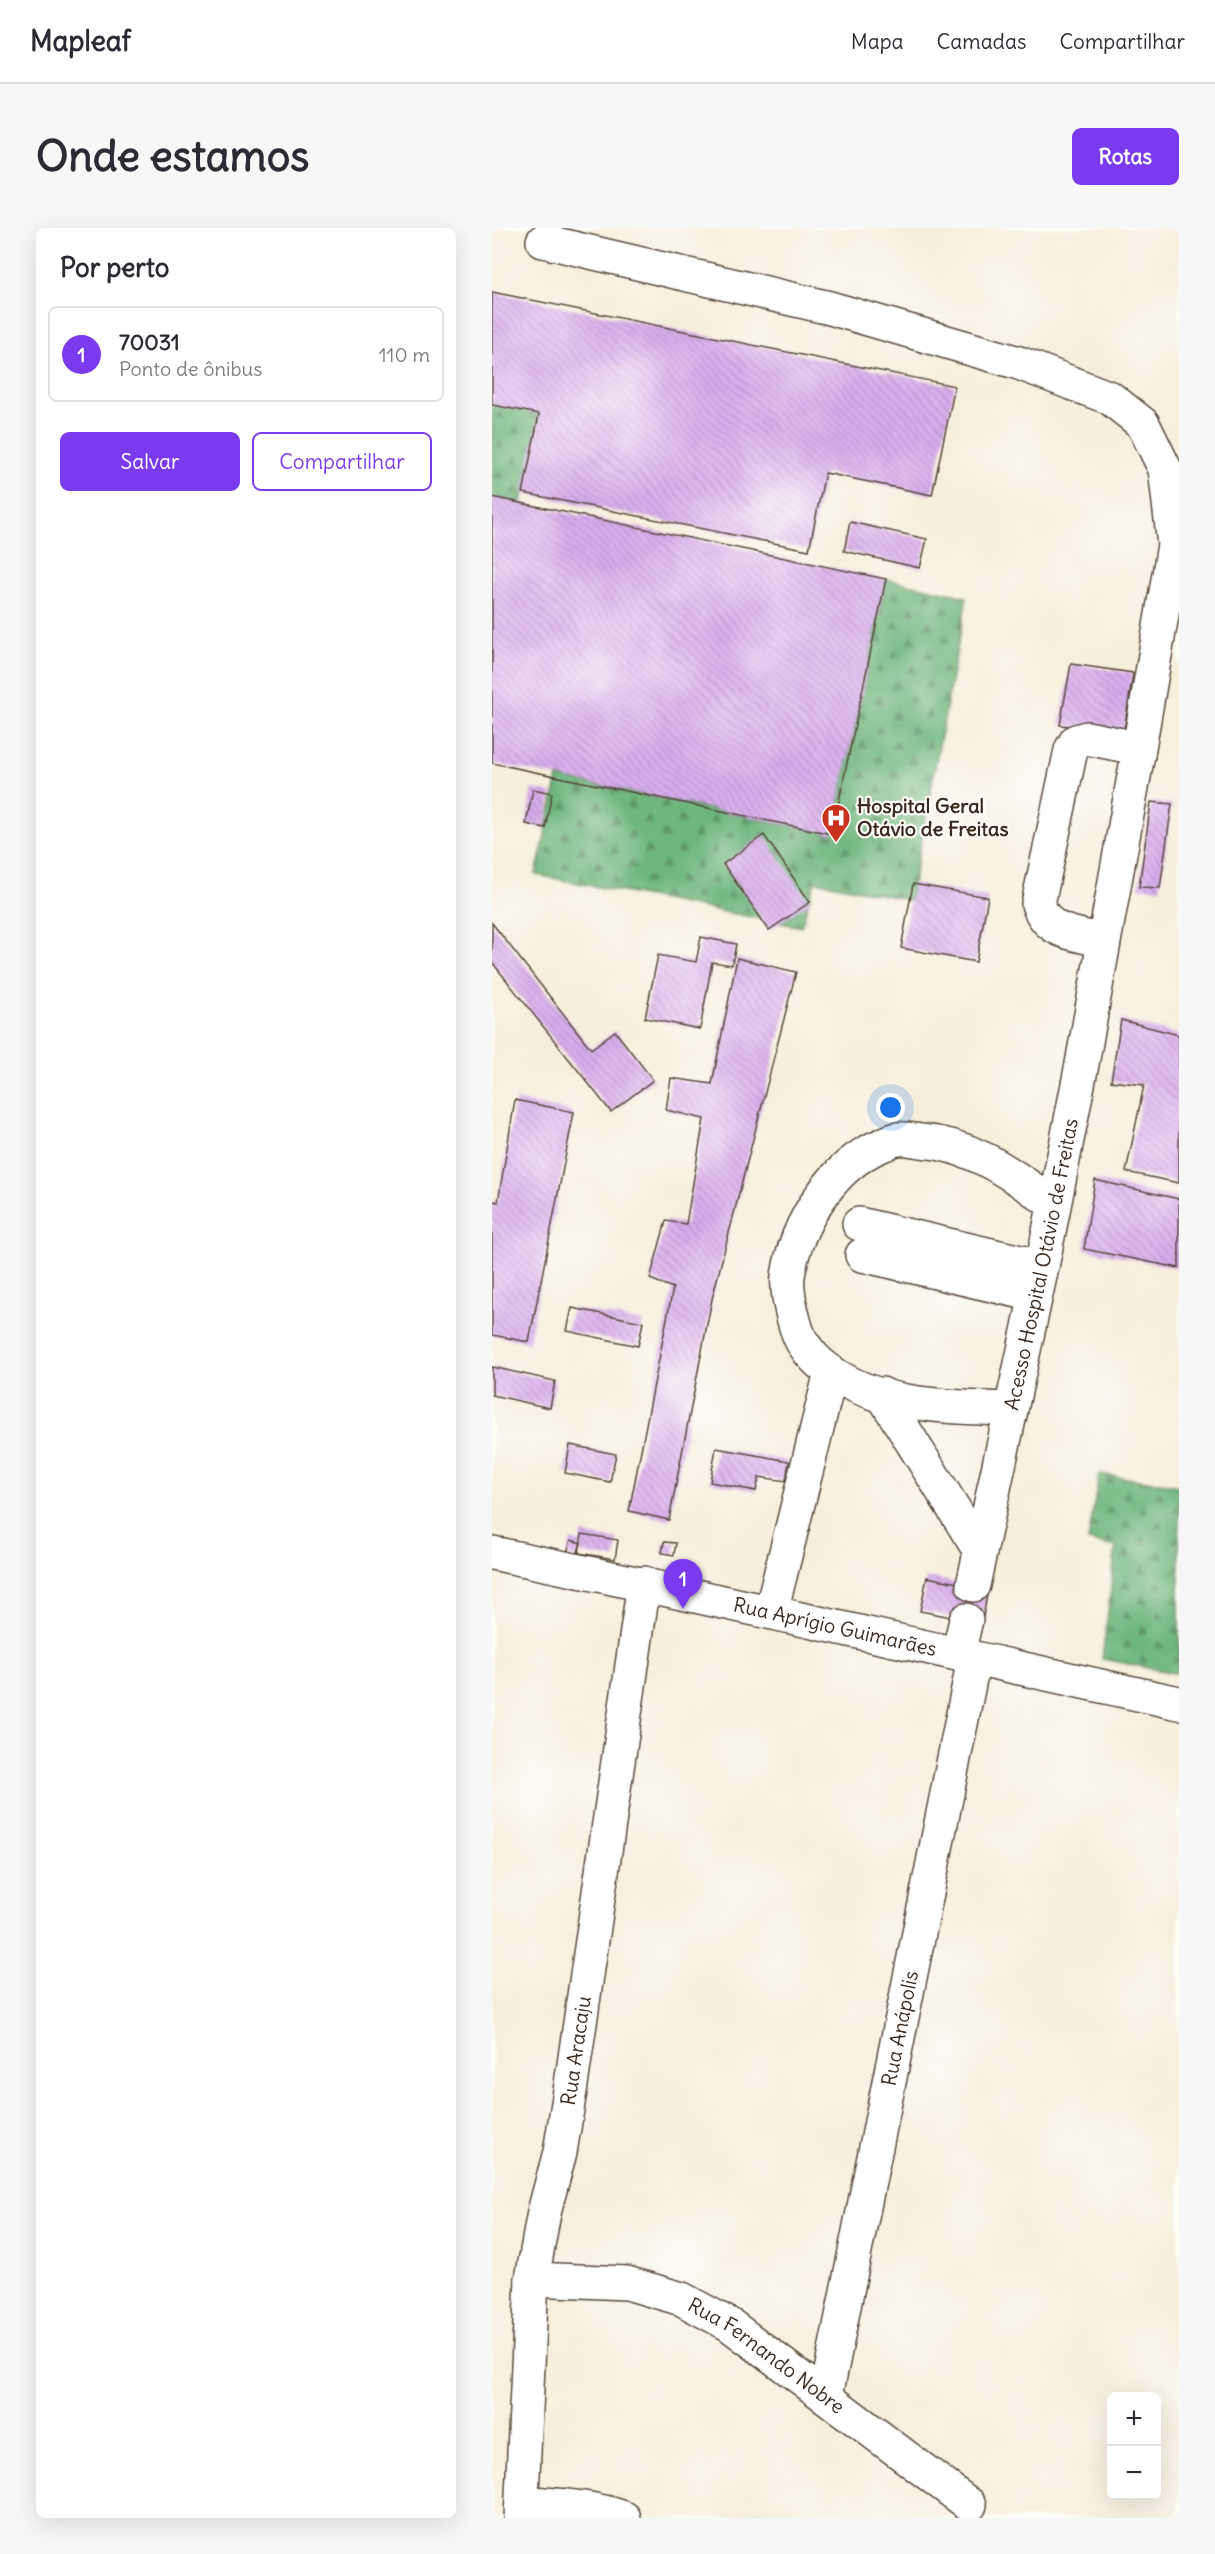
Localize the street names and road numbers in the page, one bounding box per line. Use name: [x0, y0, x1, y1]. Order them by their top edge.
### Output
street label: Acesso Hospital Otávio de Freitas: [998, 1116, 1083, 1412]
street label: Rua Aprígio Guimarães: [731, 1591, 939, 1661]
street label: Rua Anápolis: [876, 1968, 923, 2088]
street label: Rua Aracaju: [555, 1994, 596, 2107]
street label: Rua Fernando Nobre: [684, 2292, 850, 2419]

